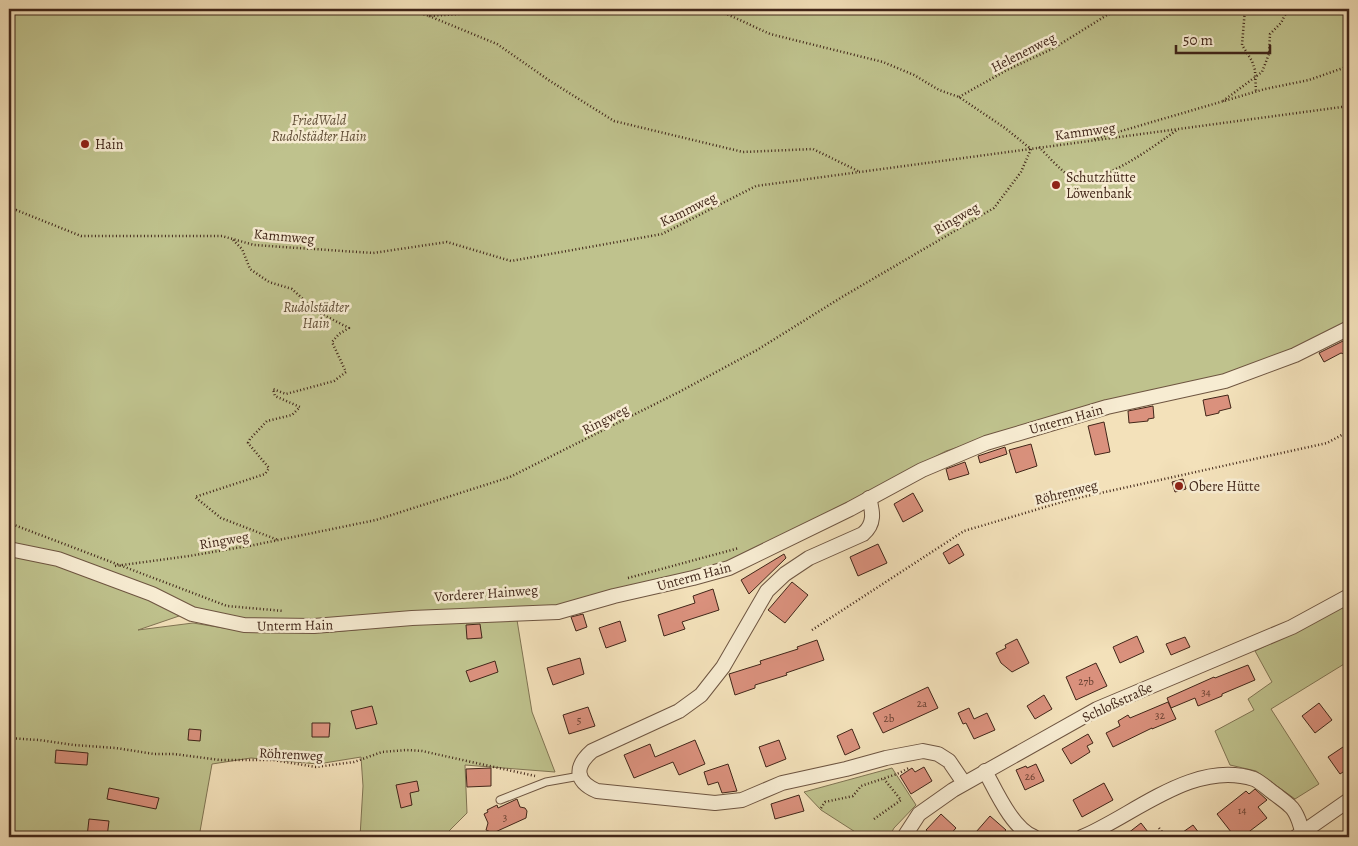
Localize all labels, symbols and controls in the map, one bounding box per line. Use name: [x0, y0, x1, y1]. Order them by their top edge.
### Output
scale bar: [1176, 22, 1269, 54]
street label: Helenenweg: [988, 28, 1059, 77]
text: 50 m: [1183, 30, 1213, 50]
park label: FriedWald Rudolstädter Hain: [272, 111, 366, 146]
street label: Kammweg: [1054, 118, 1117, 145]
place label: Hain: [95, 135, 124, 154]
marker: Hain: [79, 138, 91, 150]
place label: Schutzhütte Löwenbank: [1066, 168, 1136, 203]
marker: Schutzhütte Löwenbank: [1050, 179, 1062, 191]
street label: Kammweg: [657, 188, 720, 231]
street label: Ringweg: [930, 198, 983, 239]
street label: Kammweg: [253, 224, 315, 249]
park label: Rudolstädter Hain: [283, 298, 350, 333]
street label: Ringweg: [579, 400, 632, 439]
street label: Unterm Hain: [1027, 400, 1106, 439]
street label: Röhrenweg: [1033, 475, 1100, 509]
place label: Obere Hütte: [1189, 477, 1260, 496]
marker: Obere Hütte: [1173, 480, 1185, 492]
street label: Ringweg: [198, 527, 250, 554]
street label: Unterm Hain: [655, 557, 734, 595]
street label: Vorderer Hainweg: [432, 580, 539, 607]
street label: Unterm Hain: [257, 615, 334, 636]
house number: 27b: [1078, 674, 1094, 689]
street label: Schloßstraße: [1079, 678, 1156, 727]
house number: 34: [1201, 685, 1211, 700]
house number: 2a: [917, 696, 928, 711]
house number: 32: [1155, 708, 1165, 723]
house number: 2b: [884, 711, 895, 726]
house number: 5: [577, 713, 582, 728]
street label: Röhrenweg: [258, 743, 324, 766]
house number: 26: [1025, 769, 1035, 784]
house number: 14: [1238, 803, 1246, 818]
house number: 3: [503, 810, 507, 825]

